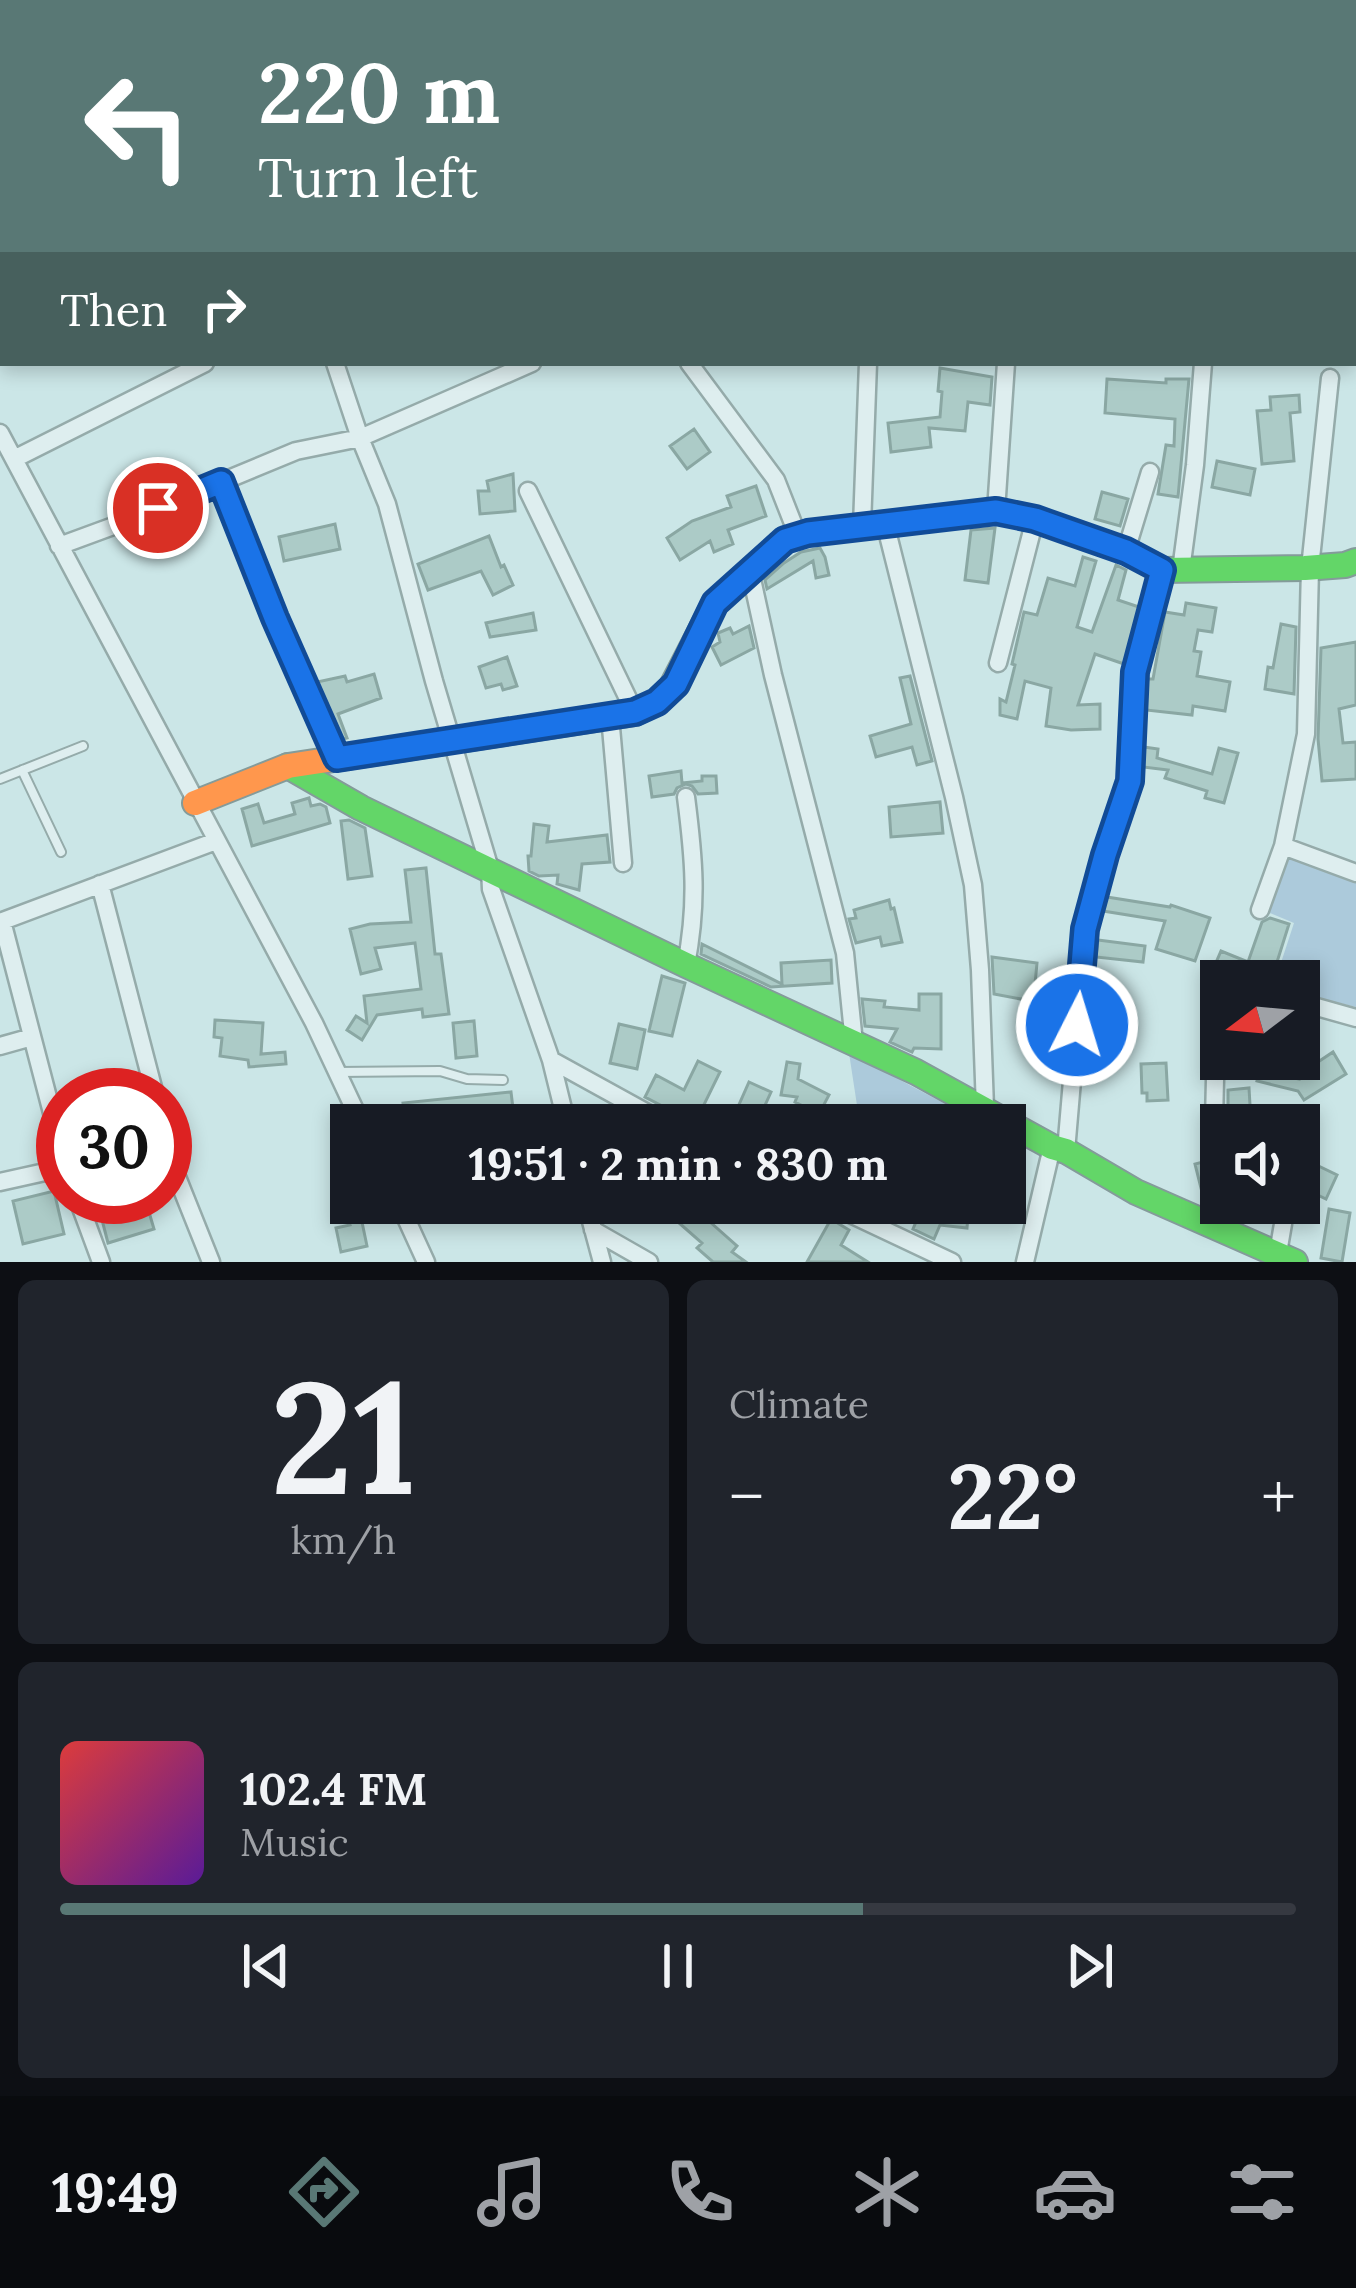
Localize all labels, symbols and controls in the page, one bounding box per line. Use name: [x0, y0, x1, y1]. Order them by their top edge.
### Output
text: 220 m: [258, 38, 500, 146]
icon: left: [60, 48, 216, 204]
text: Turn left: [258, 143, 478, 212]
icon: right: [191, 276, 257, 342]
text: Then: [60, 281, 167, 338]
pin: [107, 457, 209, 559]
icon: arrive: [125, 475, 191, 541]
north arrow: [1200, 960, 1320, 1080]
map controls: [1200, 960, 1320, 1224]
position arrow: [1014, 962, 1140, 1088]
speed limit sign: 30: [36, 1068, 192, 1224]
button: sound: [1200, 1104, 1320, 1224]
text: 19:51 · 2 min · 830 m: [468, 1135, 888, 1192]
text: 21: [270, 1337, 417, 1537]
text: Climate: [729, 1379, 869, 1429]
text: 22°: [947, 1438, 1078, 1554]
text: −: [729, 1454, 764, 1538]
text: +: [1261, 1454, 1296, 1538]
text: km/h: [291, 1515, 396, 1565]
text: 102.4 FM: [240, 1760, 427, 1817]
text: Music: [240, 1817, 349, 1867]
icon: previous: [233, 1933, 299, 1999]
icon: pause: [645, 1933, 711, 1999]
icon: next: [1057, 1933, 1123, 1999]
icon: directions: [282, 2150, 366, 2234]
icon: music: [470, 2150, 554, 2234]
icon: phone: [658, 2150, 742, 2234]
icon: climate: [845, 2150, 929, 2234]
icon: car: [1033, 2150, 1117, 2234]
icon: filters: [1220, 2150, 1304, 2234]
text: 19:49: [52, 2158, 179, 2227]

